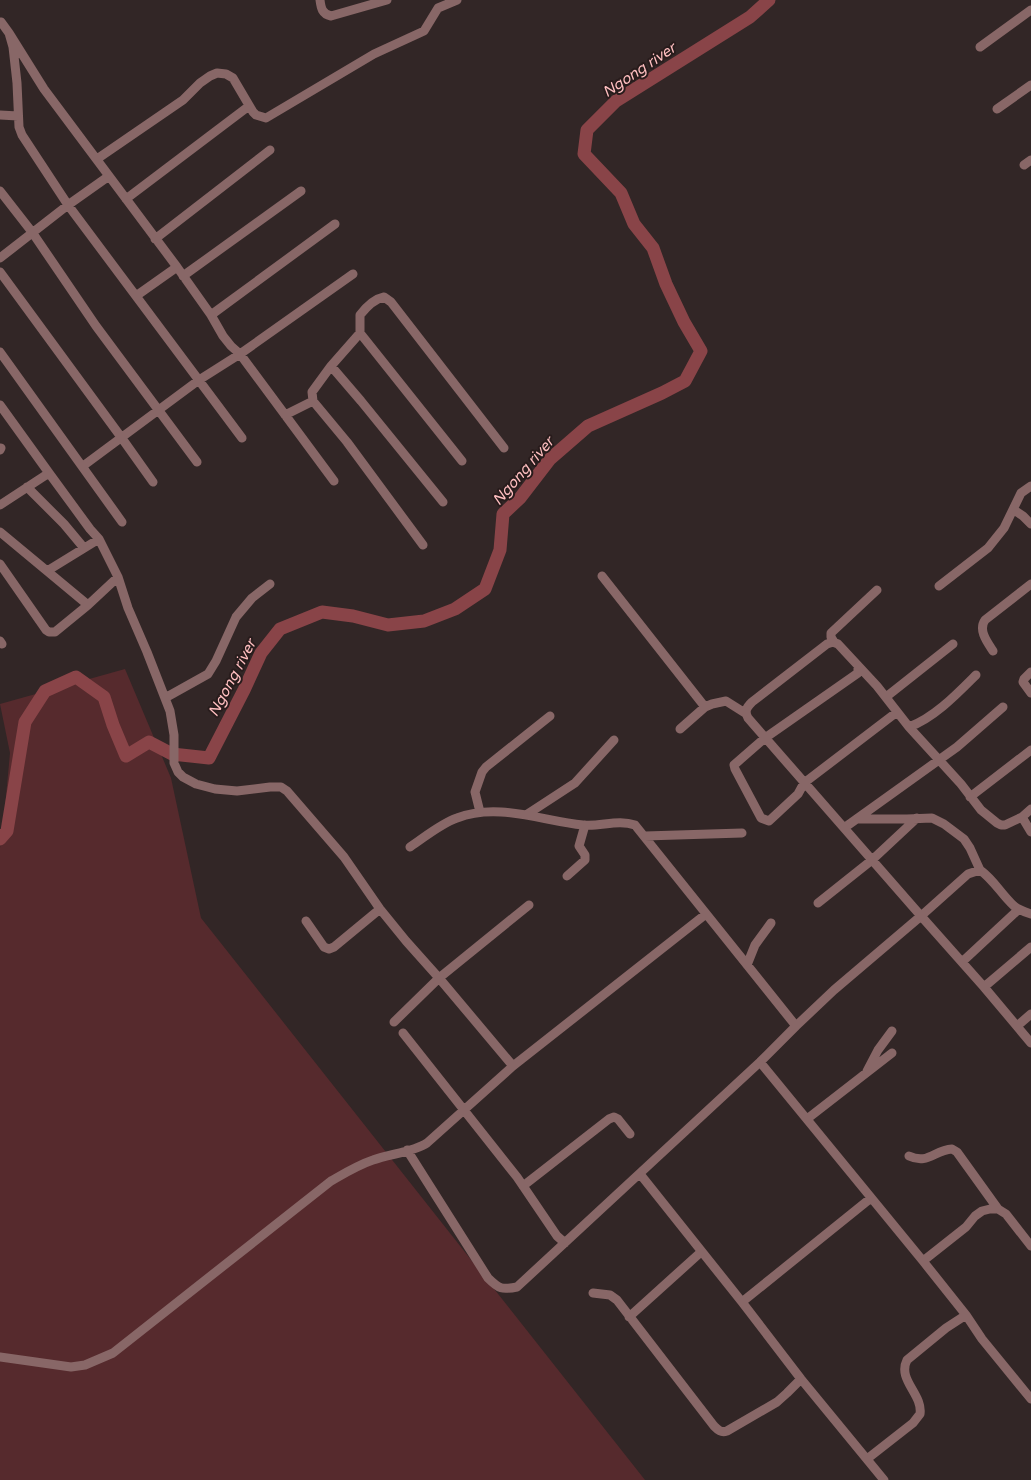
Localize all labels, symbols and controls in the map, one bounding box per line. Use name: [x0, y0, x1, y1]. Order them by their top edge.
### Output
water label: Ngong river: [599, 38, 681, 101]
water label: Ngong river: [488, 432, 559, 509]
water label: Ngong river: [204, 634, 261, 720]

